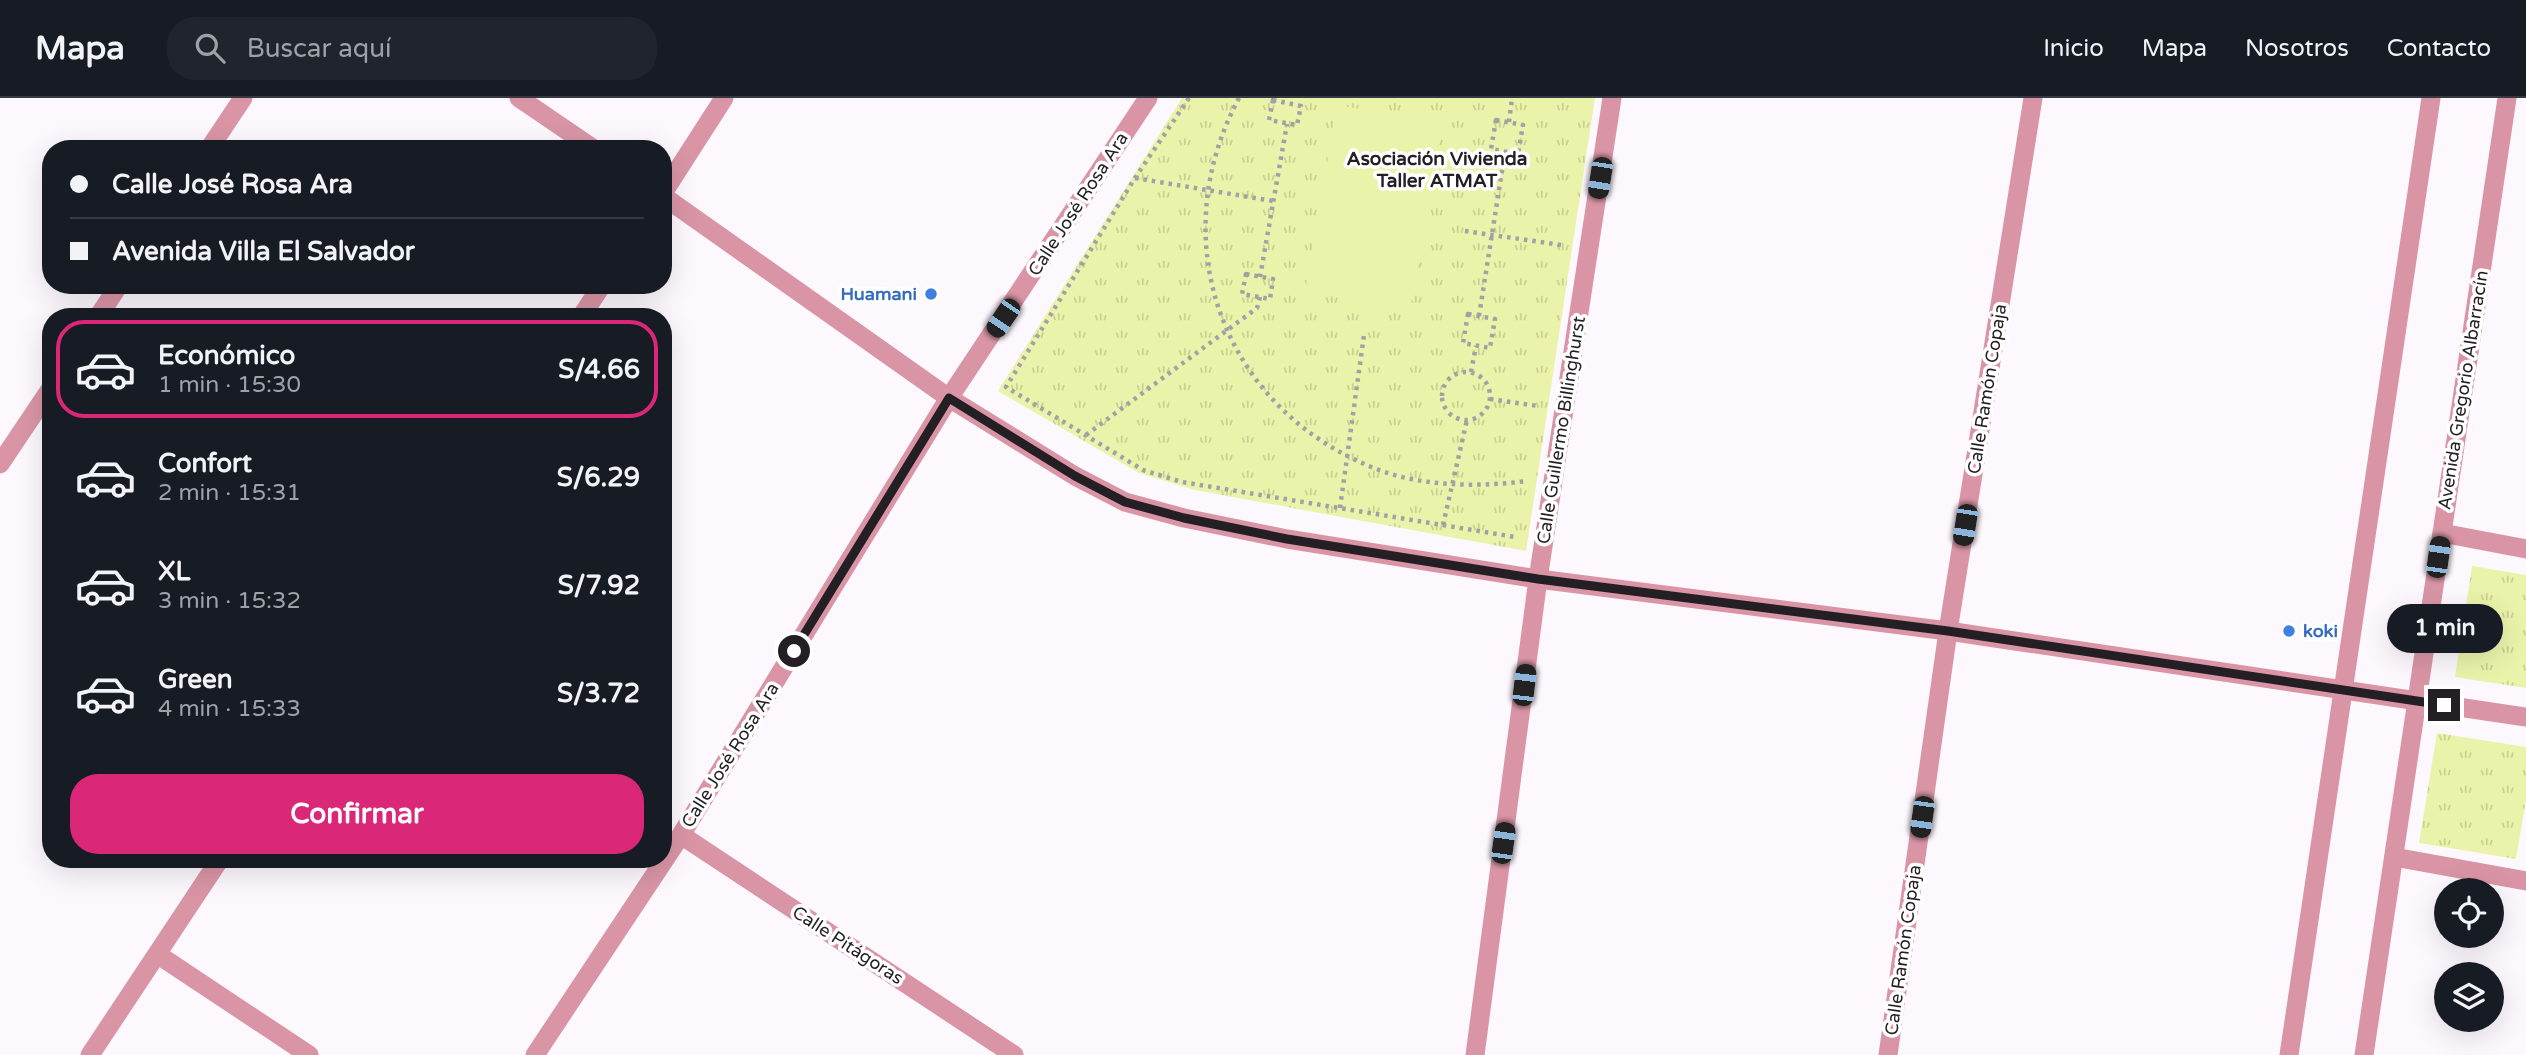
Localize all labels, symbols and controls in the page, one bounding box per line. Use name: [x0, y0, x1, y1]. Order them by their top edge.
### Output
search box: [167, 17, 657, 80]
text: Mapa: [35, 29, 125, 68]
icon: search: [191, 29, 229, 67]
text: Buscar aquí: [247, 33, 391, 64]
text: Inicio: [2043, 34, 2104, 63]
text: Mapa: [2142, 34, 2207, 63]
text: Nosotros: [2245, 34, 2349, 63]
text: Contacto: [2387, 34, 2491, 63]
street label: Calle José Rosa Ara: [1023, 128, 1133, 280]
district label: Asociación Vivienda Taller ATMAT: [1347, 148, 1527, 192]
car: [1587, 156, 1614, 200]
text: Calle José Rosa Ara: [112, 169, 353, 200]
text: Avenida Villa El Salvador: [112, 236, 415, 267]
street label: Avenida Gregorio Albarracín: [2433, 269, 2493, 511]
place label: Huamani: [840, 283, 917, 305]
marker: Huamani: [923, 286, 939, 302]
car: [983, 295, 1024, 341]
street label: Calle Ramón Copaja: [1963, 302, 2011, 476]
street label: Calle Guillermo Billinghurst: [1532, 314, 1590, 546]
icon: car: [74, 338, 137, 401]
text: Económico: [158, 340, 295, 371]
text: S/4.66: [558, 354, 640, 385]
text: 1 min · 15:30: [158, 371, 301, 399]
icon: car: [74, 446, 137, 509]
text: Confort: [158, 448, 252, 479]
text: S/6.29: [557, 462, 640, 493]
text: 2 min · 15:31: [158, 479, 301, 507]
car: [1952, 503, 1979, 547]
car: [2425, 535, 2452, 579]
icon: car: [74, 554, 137, 617]
text: XL: [158, 556, 190, 587]
text: S/7.92: [558, 570, 640, 601]
text: 3 min · 15:32: [158, 587, 301, 615]
callout: 1 min: [2386, 603, 2502, 652]
text: 1 min: [2414, 614, 2476, 642]
place label: koki: [2303, 620, 2338, 642]
marker: koki: [2281, 623, 2297, 639]
route start: [778, 635, 810, 667]
icon: car: [74, 662, 137, 725]
car: [1512, 663, 1537, 707]
text: Green: [158, 664, 233, 695]
text: S/3.72: [557, 678, 640, 709]
street label: Calle José Rosa Ara: [676, 678, 784, 832]
route end: [2428, 689, 2460, 721]
text: 4 min · 15:33: [158, 695, 301, 723]
button: Confirmar: [70, 774, 644, 854]
car: [1909, 795, 1936, 839]
car: [1490, 821, 1517, 865]
street label: Calle Ramón Copaja: [1880, 863, 1926, 1037]
map controls: [2434, 878, 2504, 1032]
button: locate: [2434, 878, 2504, 948]
street label: Calle Pitágoras: [788, 901, 908, 989]
button: layers: [2434, 962, 2504, 1032]

